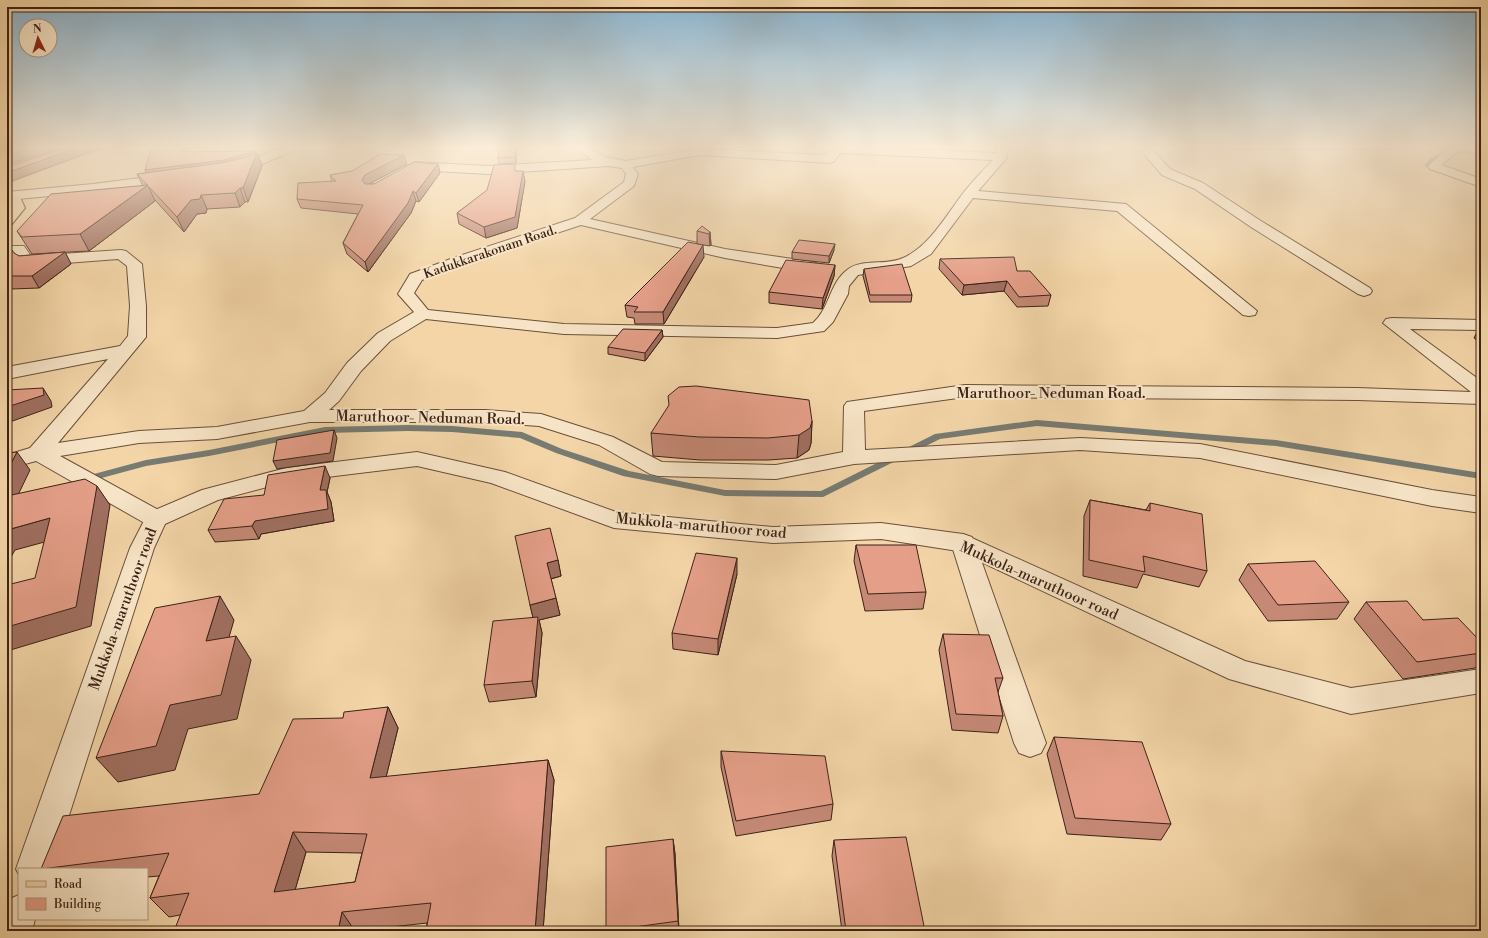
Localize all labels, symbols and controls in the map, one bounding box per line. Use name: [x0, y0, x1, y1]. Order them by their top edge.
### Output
north arrow: [18, 18, 58, 58]
text: N: [32, 22, 42, 36]
street label: Kadukkarakonam Road.: [421, 222, 559, 282]
street label: Maruthoor- Neduman Road.: [957, 384, 1145, 403]
street label: Maruthoor- Neduman Road.: [335, 407, 525, 429]
street label: Mukkola-maruthoor road: [615, 509, 788, 543]
street label: Mukkola-maruthoor road: [85, 525, 161, 693]
street label: Mukkola-maruthoor road: [957, 537, 1122, 625]
legend: [18, 868, 148, 920]
text: Road: [54, 877, 82, 892]
text: Building: [53, 897, 102, 912]

